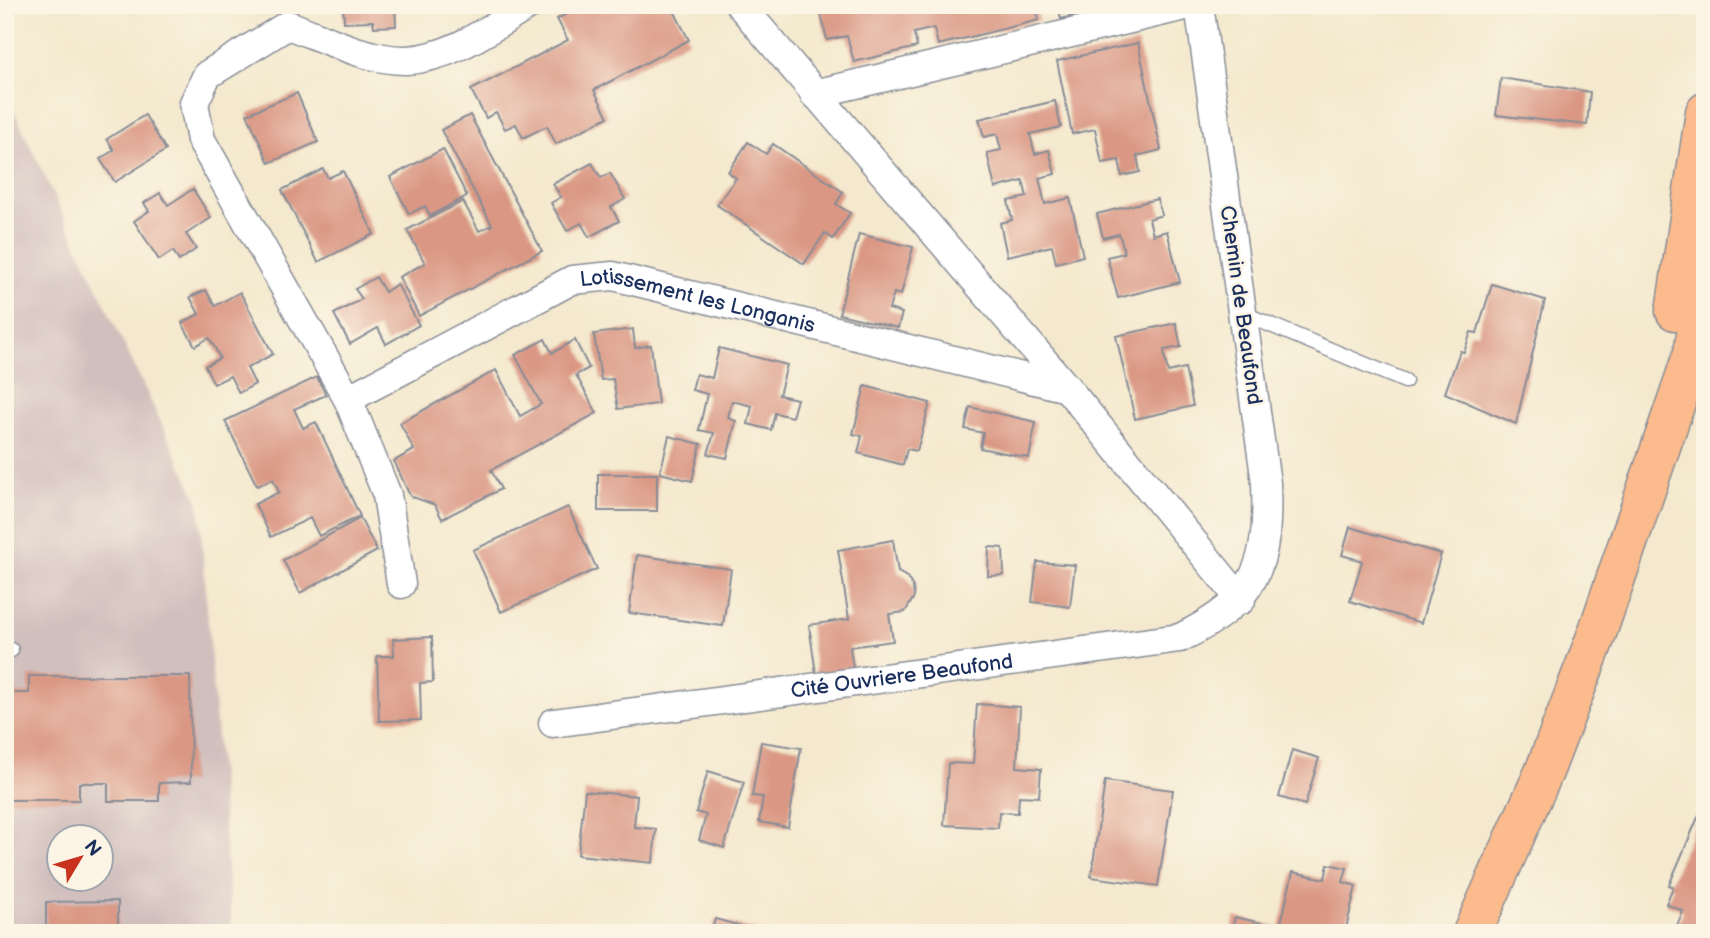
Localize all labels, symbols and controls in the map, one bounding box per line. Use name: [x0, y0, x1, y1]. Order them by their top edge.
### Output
street label: Chemin de Beaufond: [1215, 204, 1267, 406]
street label: Lotissement les Longanis: [579, 263, 818, 338]
street label: Cité Ouvriere Beaufond: [789, 648, 1015, 703]
north arrow: [46, 822, 116, 892]
text: N: [79, 836, 106, 861]

